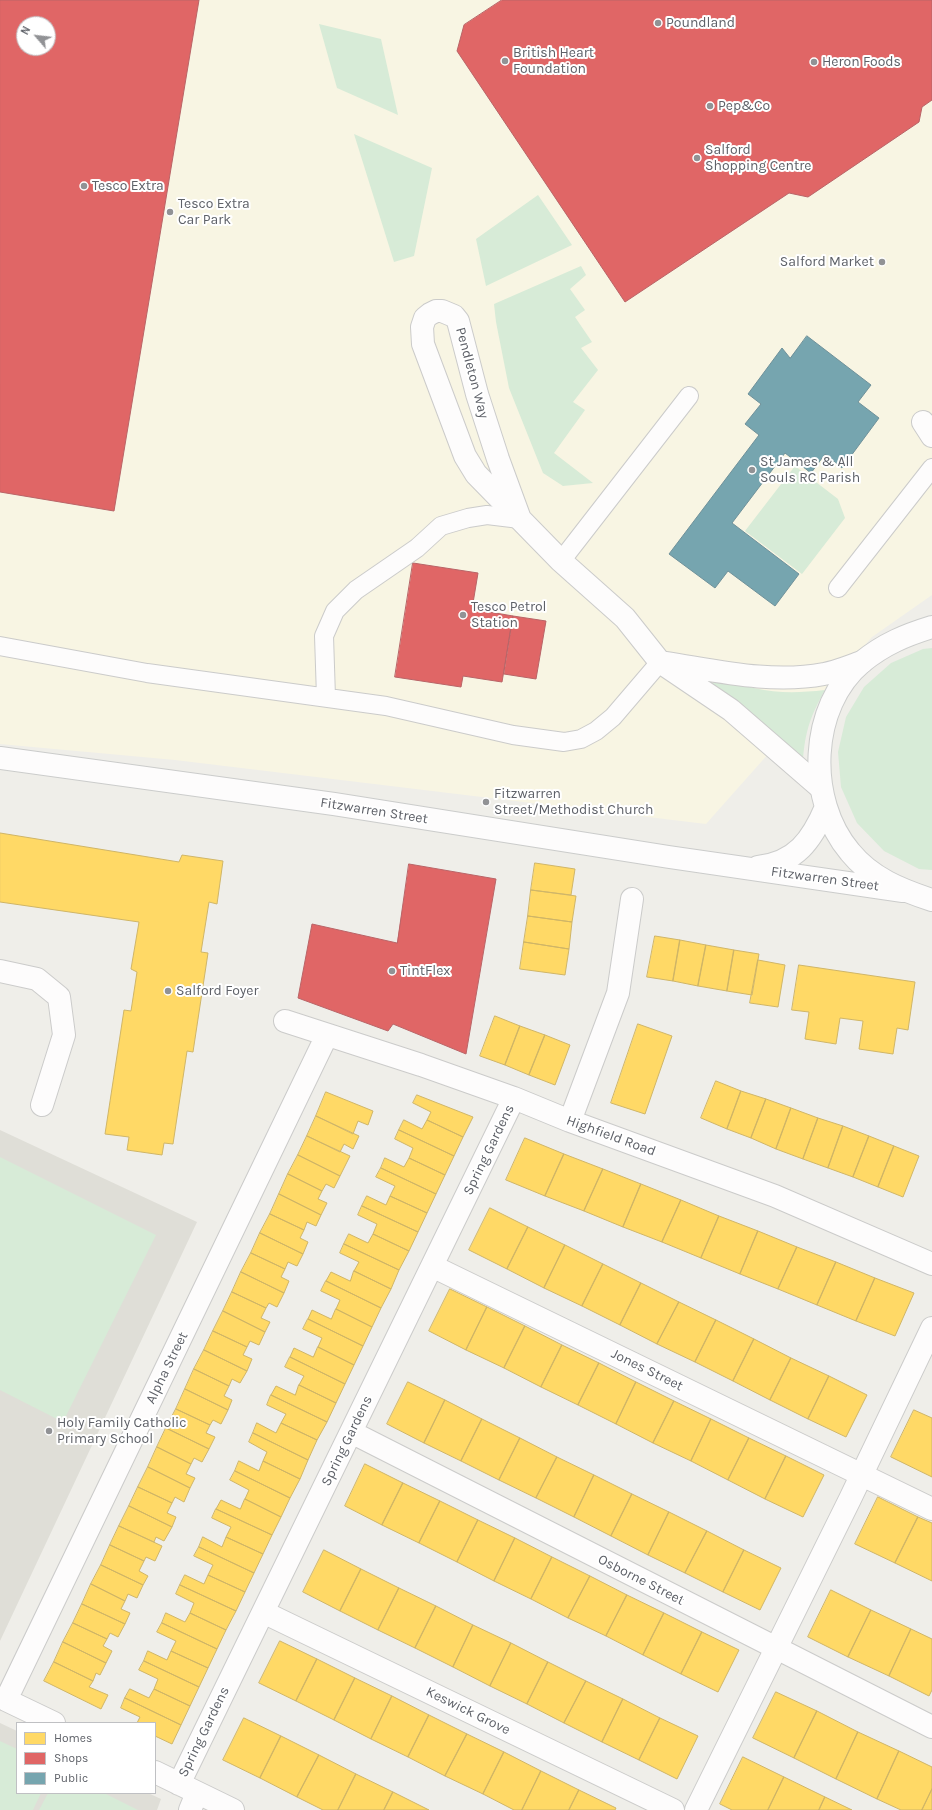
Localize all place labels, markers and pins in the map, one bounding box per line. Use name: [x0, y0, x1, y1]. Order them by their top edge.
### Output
place label: Poundland: [666, 15, 735, 31]
marker: Poundland: [653, 18, 663, 28]
place label: British Heart Foundation: [513, 45, 594, 78]
place label: Heron Foods: [822, 54, 901, 70]
marker: British Heart Foundation: [500, 56, 510, 66]
marker: Heron Foods: [809, 57, 819, 67]
place label: Pep&Co: [718, 98, 770, 114]
marker: Pep&Co: [705, 101, 715, 111]
place label: Salford Shopping Centre: [705, 142, 812, 174]
marker: Salford Shopping Centre: [692, 153, 702, 163]
place label: Tesco Extra: [92, 178, 164, 194]
marker: Tesco Extra: [79, 181, 89, 191]
place label: Tesco Extra Car Park: [178, 196, 250, 228]
marker: Tesco Extra Car Park: [165, 207, 175, 217]
place label: Salford Market: [780, 254, 874, 270]
marker: Salford Market: [877, 257, 887, 267]
place label: St James & All Souls RC Parish: [760, 454, 860, 486]
marker: St James & All Souls RC Parish: [747, 465, 757, 475]
place label: Tesco Petrol Station: [471, 599, 547, 632]
marker: Tesco Petrol Station: [458, 610, 468, 620]
place label: Fitzwarren Street/Methodist Church: [494, 786, 654, 818]
marker: Fitzwarren Street/Methodist Church: [481, 797, 491, 807]
place label: TintFlex: [400, 963, 450, 979]
marker: TintFlex: [387, 966, 397, 976]
place label: Salford Foyer: [176, 983, 259, 999]
marker: Salford Foyer: [163, 986, 173, 996]
place label: Holy Family Catholic Primary School: [57, 1415, 186, 1448]
marker: Holy Family Catholic Primary School: [44, 1426, 54, 1436]

